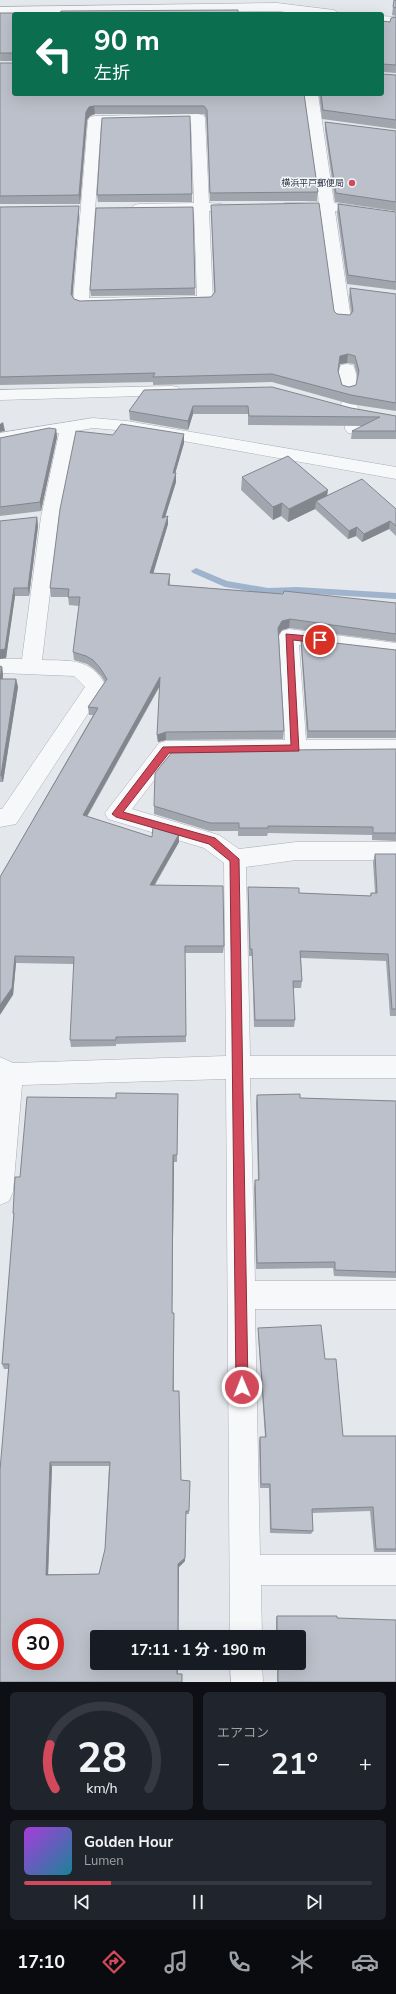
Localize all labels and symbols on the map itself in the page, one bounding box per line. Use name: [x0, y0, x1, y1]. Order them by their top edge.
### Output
place label: 横浜平戸郵便局: [281, 177, 344, 189]
marker: 横浜平戸郵便局: [347, 178, 357, 188]
pin: [303, 623, 337, 657]
position arrow: [221, 1366, 263, 1408]
speed limit sign: 30: [12, 1618, 64, 1670]

